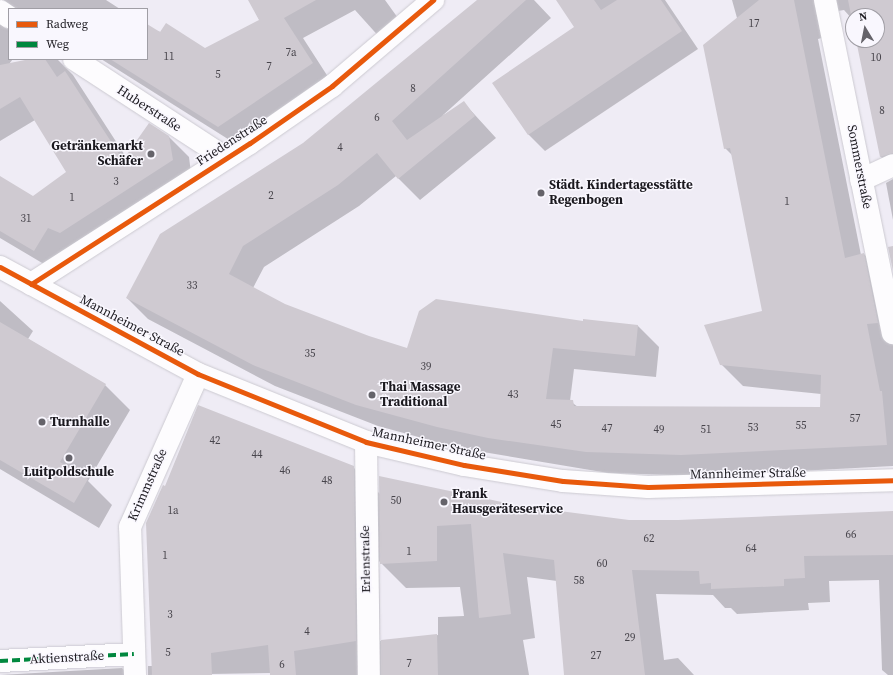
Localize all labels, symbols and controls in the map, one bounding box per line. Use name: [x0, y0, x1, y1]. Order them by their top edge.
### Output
legend: [8, 8, 148, 60]
north arrow: [845, 8, 885, 48]
text: N: [858, 9, 868, 25]
text: Radweg: [46, 16, 88, 32]
house number: 17: [749, 17, 759, 31]
text: Weg: [46, 36, 69, 52]
house number: 7a: [285, 46, 297, 60]
house number: 11: [164, 50, 174, 64]
house number: 10: [871, 51, 881, 65]
house number: 7: [266, 60, 272, 74]
house number: 5: [215, 68, 221, 82]
house number: 8: [410, 82, 416, 96]
street label: Huberstraße: [114, 83, 184, 135]
house number: 8: [879, 104, 885, 118]
house number: 6: [374, 111, 380, 125]
street label: Friedenstraße: [194, 112, 270, 170]
street label: Sommerstraße: [843, 124, 875, 210]
place label: Getränkemarkt Schäfer: [51, 139, 143, 170]
house number: 4: [337, 141, 343, 155]
marker: Getränkemarkt Schäfer: [146, 149, 156, 159]
house number: 3: [113, 175, 119, 189]
place label: Städt. Kindertagesstätte Regenbogen: [549, 178, 693, 209]
marker: Städt. Kindertagesstätte Regenbogen: [536, 188, 546, 198]
house number: 2: [268, 189, 274, 203]
house number: 1: [69, 191, 75, 205]
house number: 1: [784, 195, 790, 209]
house number: 31: [21, 212, 31, 226]
house number: 33: [187, 279, 197, 293]
street label: Mannheimer Straße: [77, 292, 187, 360]
house number: 35: [305, 347, 315, 361]
house number: 39: [421, 360, 431, 374]
place label: Thai Massage Traditional: [380, 380, 460, 411]
house number: 43: [508, 388, 518, 402]
marker: Thai Massage Traditional: [367, 390, 377, 400]
house number: 57: [850, 412, 860, 426]
place label: Turnhalle: [50, 414, 110, 430]
marker: Turnhalle: [37, 417, 47, 427]
house number: 45: [551, 418, 561, 432]
house number: 55: [796, 419, 806, 433]
house number: 53: [748, 421, 758, 435]
house number: 47: [602, 422, 612, 436]
house number: 49: [654, 423, 664, 437]
house number: 51: [701, 423, 711, 437]
street label: Mannheimer Straße: [371, 424, 487, 464]
house number: 42: [210, 434, 220, 448]
street label: Krimmstraße: [125, 446, 171, 524]
house number: 44: [252, 448, 262, 462]
marker: Luitpoldschule: [64, 453, 74, 463]
place label: Luitpoldschule: [24, 464, 114, 480]
house number: 46: [280, 464, 290, 478]
street label: Mannheimer Straße: [690, 465, 806, 483]
house number: 48: [322, 474, 332, 488]
place label: Frank Hausgeräteservice: [452, 487, 563, 518]
house number: 50: [391, 494, 401, 508]
marker: Frank Hausgeräteservice: [439, 497, 449, 507]
house number: 1a: [167, 504, 179, 518]
street label: Erlenstraße: [358, 525, 374, 593]
house number: 66: [846, 528, 856, 542]
house number: 62: [644, 532, 654, 546]
house number: 64: [746, 542, 756, 556]
house number: 1: [406, 545, 412, 559]
house number: 1: [162, 549, 168, 563]
house number: 60: [597, 557, 607, 571]
house number: 58: [574, 574, 584, 588]
house number: 3: [167, 608, 173, 622]
house number: 4: [304, 625, 310, 639]
house number: 29: [625, 631, 635, 645]
house number: 5: [165, 646, 171, 660]
street label: Aktienstraße: [29, 648, 105, 668]
house number: 27: [591, 649, 601, 663]
house number: 7: [406, 657, 412, 671]
house number: 6: [279, 658, 285, 672]

